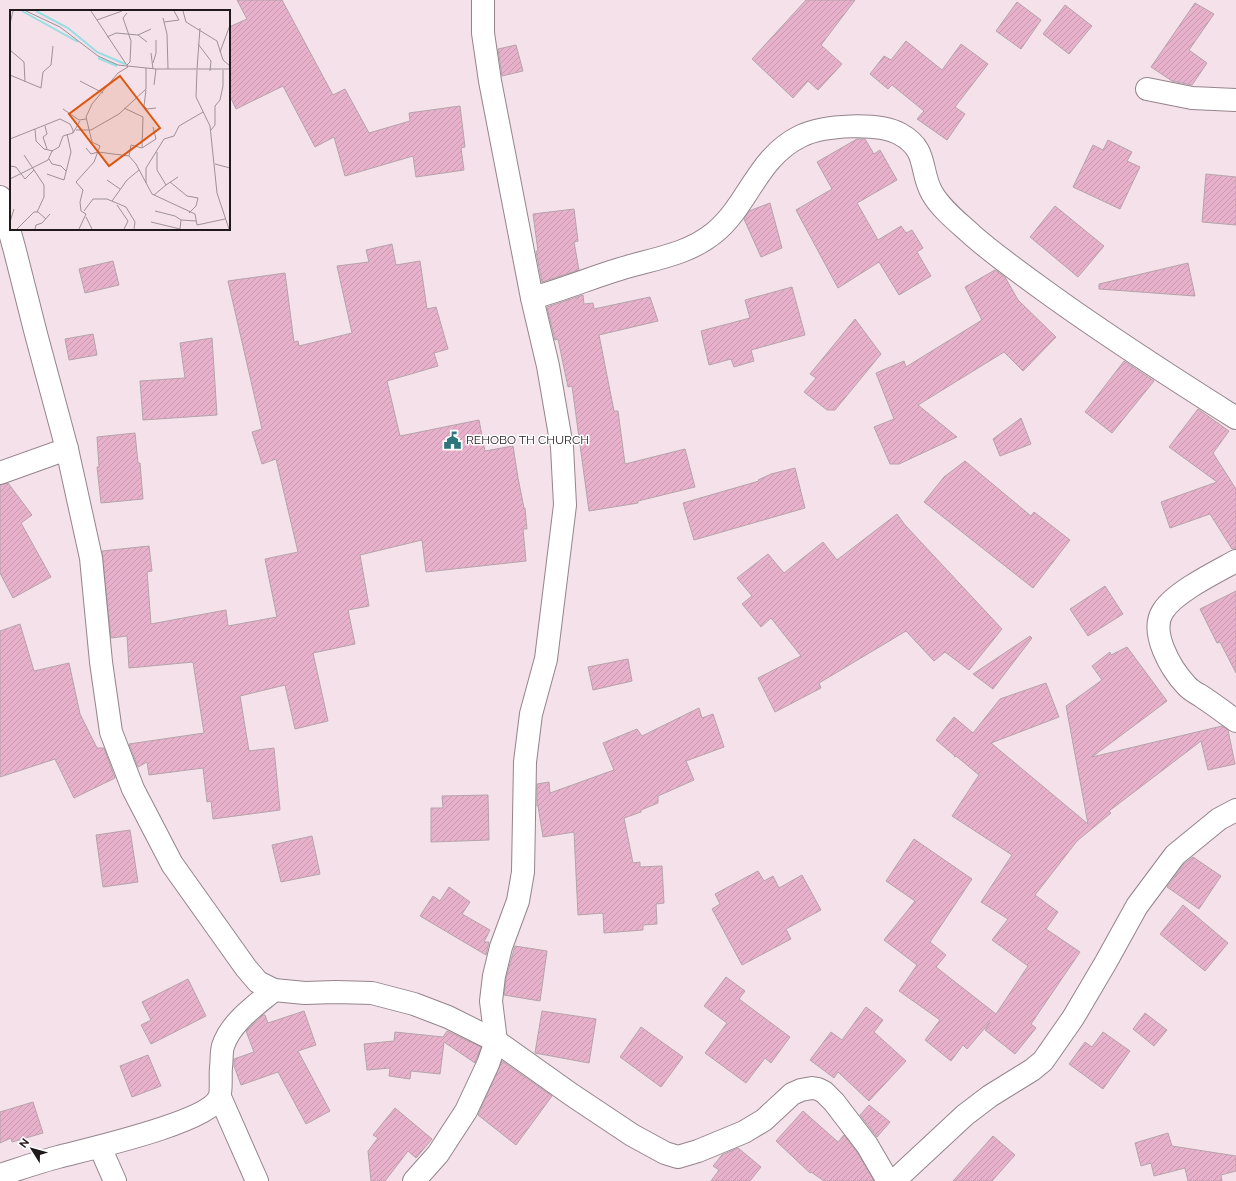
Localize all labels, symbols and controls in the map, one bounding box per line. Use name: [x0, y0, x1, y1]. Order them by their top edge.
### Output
inset map: [10, 10, 230, 230]
public building icon: REHOBO TH CHURCH: [443, 430, 463, 450]
place label: REHOBO TH CHURCH: [466, 433, 589, 447]
north arrow: [12, 1129, 52, 1169]
text: N: [17, 1136, 32, 1151]

